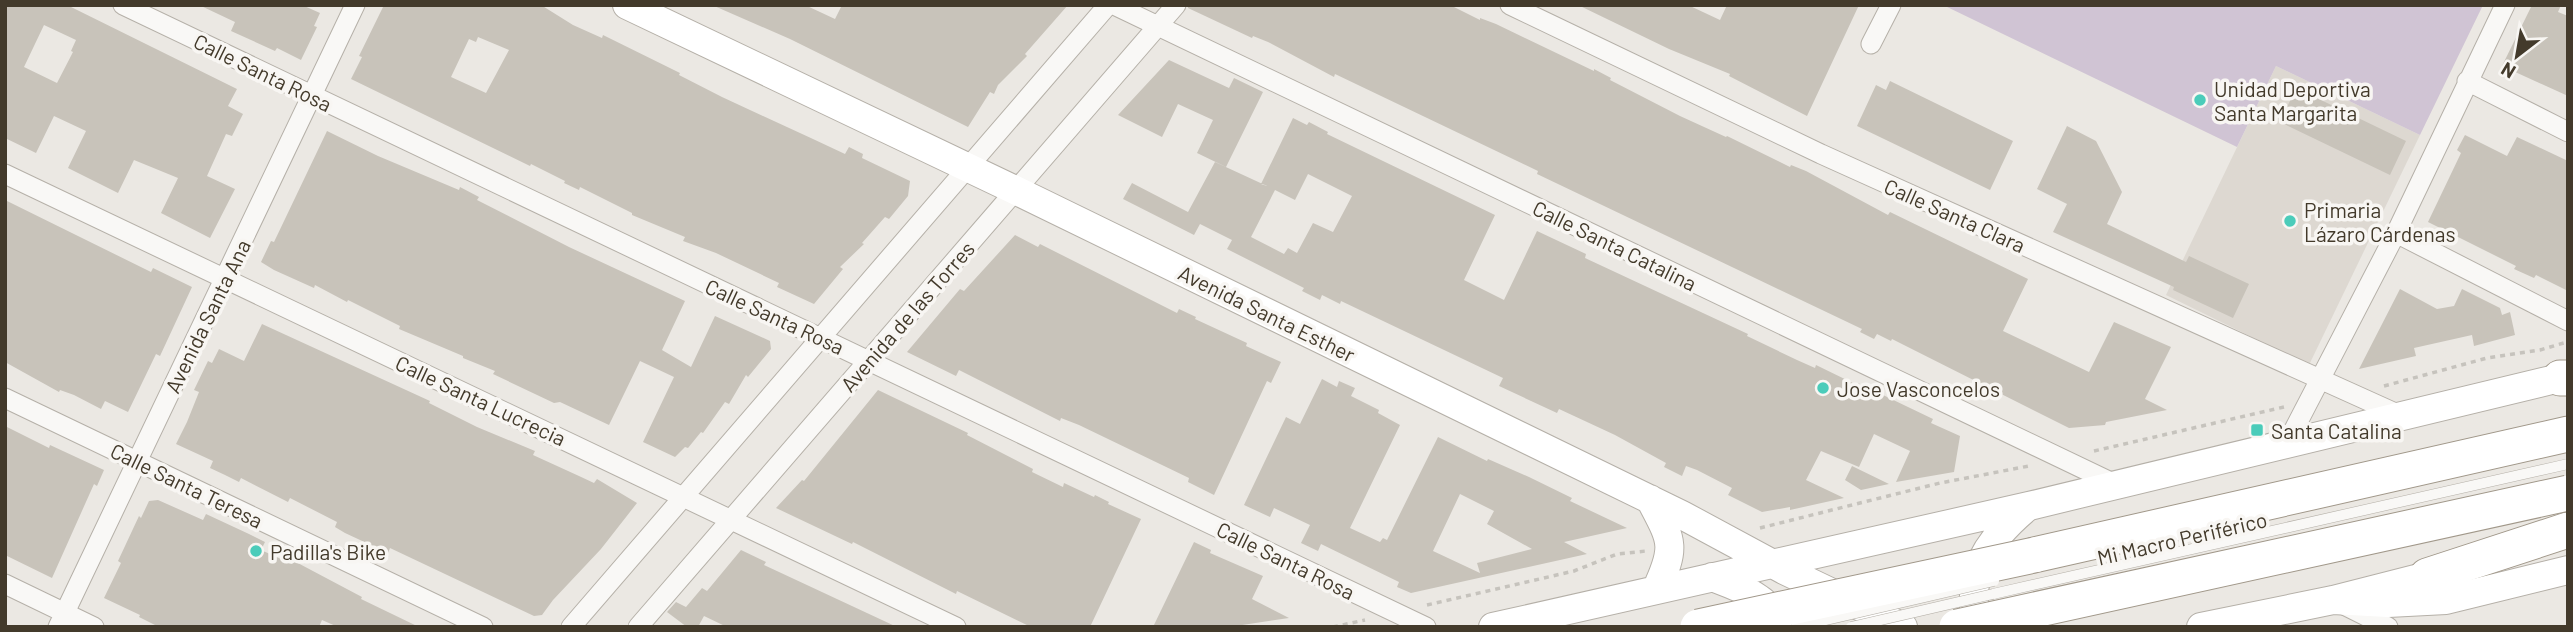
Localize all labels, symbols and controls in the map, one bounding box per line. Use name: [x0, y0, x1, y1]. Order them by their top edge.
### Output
north arrow: [2482, 21, 2552, 91]
street label: Calle Santa Rosa: [190, 28, 336, 116]
text: N: [2497, 58, 2519, 84]
place label: Unidad Deportiva Santa Margarita: [2214, 76, 2371, 125]
marker: Unidad Deportiva Santa Margarita: [2192, 92, 2208, 108]
street label: Calle Santa Clara: [1881, 173, 2029, 257]
street label: Calle Santa Catalina: [1529, 195, 1701, 295]
place label: Primaria Lázaro Cárdenas: [2304, 197, 2456, 246]
marker: Primaria Lázaro Cárdenas: [2282, 213, 2298, 229]
street label: Avenida Santa Ana: [159, 235, 255, 397]
street label: Avenida de las Torres: [835, 236, 979, 396]
street label: Avenida Santa Esther: [1175, 259, 1360, 367]
street label: Calle Santa Rosa: [702, 273, 848, 359]
street label: Calle Santa Lucrecia: [392, 350, 570, 450]
place label: Jose Vasconcelos: [1837, 376, 2000, 401]
marker: Jose Vasconcelos: [1815, 380, 1831, 396]
place label: Santa Catalina: [2271, 418, 2402, 443]
marker: Santa Catalina: [2249, 422, 2265, 438]
street label: Calle Santa Teresa: [107, 437, 267, 533]
street label: Mi Macro Periférico: [2095, 506, 2269, 570]
street label: Calle Santa Rosa: [1213, 516, 1359, 604]
place label: Padilla's Bike: [270, 539, 386, 564]
marker: Padilla's Bike: [248, 543, 264, 559]

